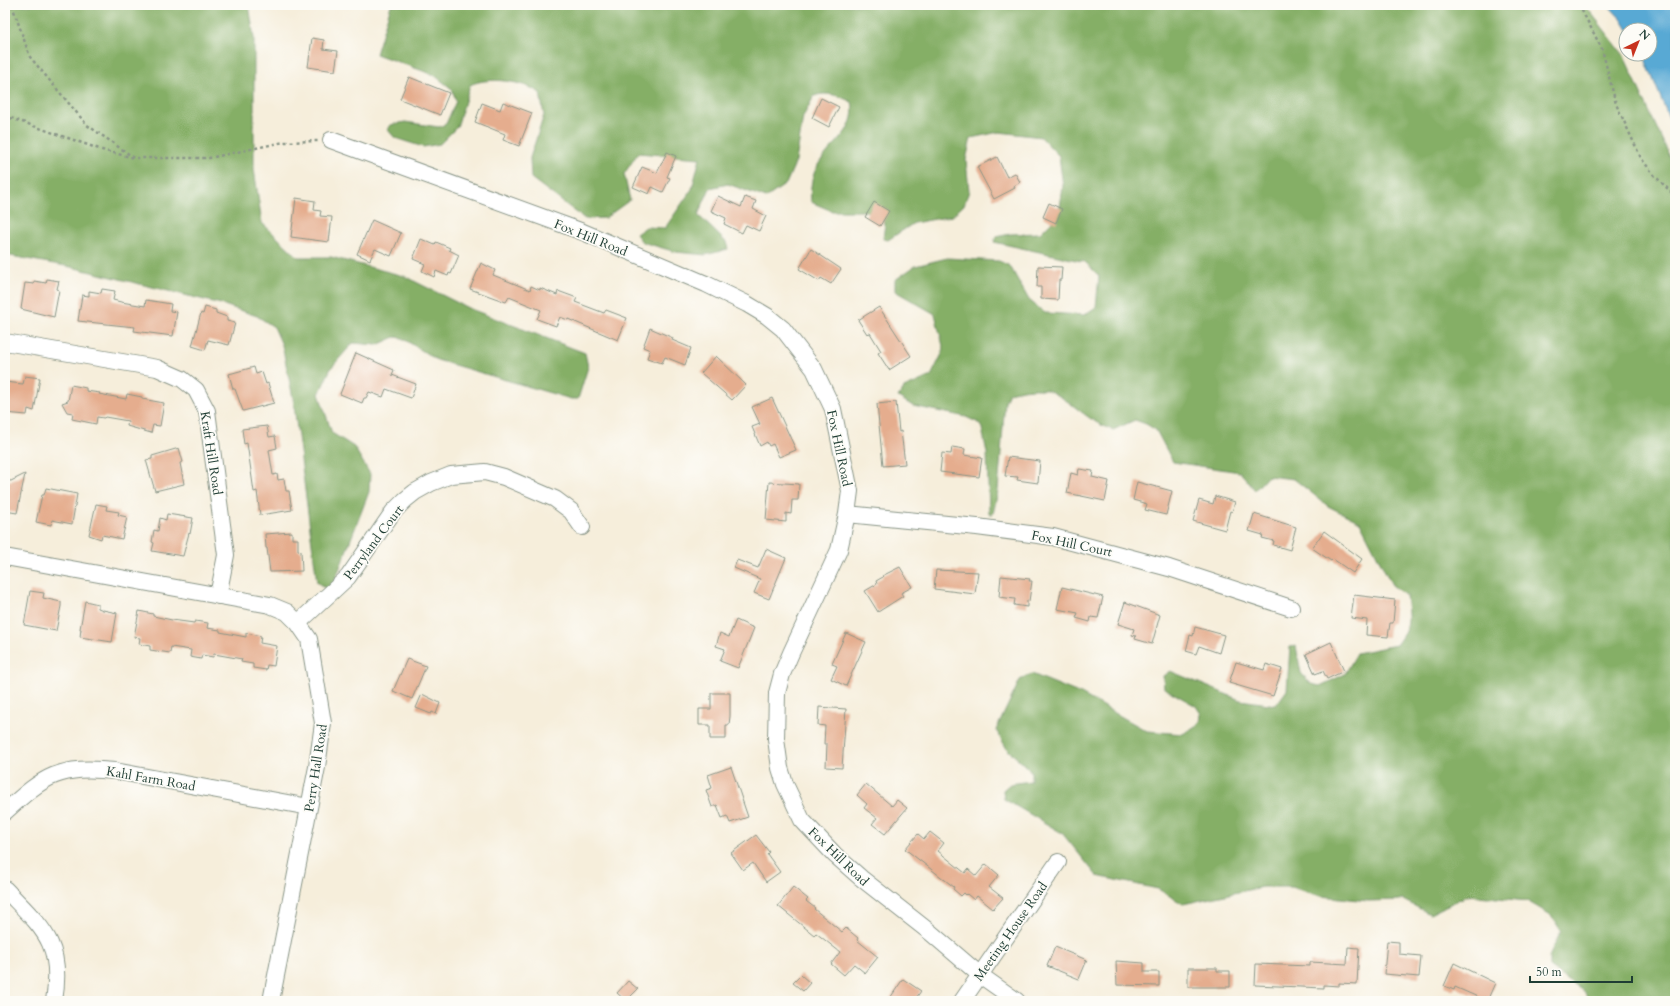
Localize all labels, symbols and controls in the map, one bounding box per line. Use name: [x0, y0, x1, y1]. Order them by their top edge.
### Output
north arrow: [1618, 22, 1658, 62]
text: N: [1636, 26, 1653, 44]
street label: Fox Hill Road: [551, 215, 630, 261]
street label: Fox Hill Road: [822, 408, 856, 488]
street label: Kraft Hill Road: [195, 410, 227, 497]
street label: Perryland Court: [340, 501, 408, 584]
street label: Fox Hill Court: [1030, 527, 1114, 561]
street label: Perry Hall Road: [300, 723, 332, 813]
street label: Kahl Farm Road: [105, 762, 197, 796]
street label: Fox Hill Road: [804, 823, 873, 890]
street label: Meeting House Road: [970, 878, 1052, 985]
scale bar: [1530, 958, 1632, 984]
text: 50 m: [1536, 964, 1563, 980]

